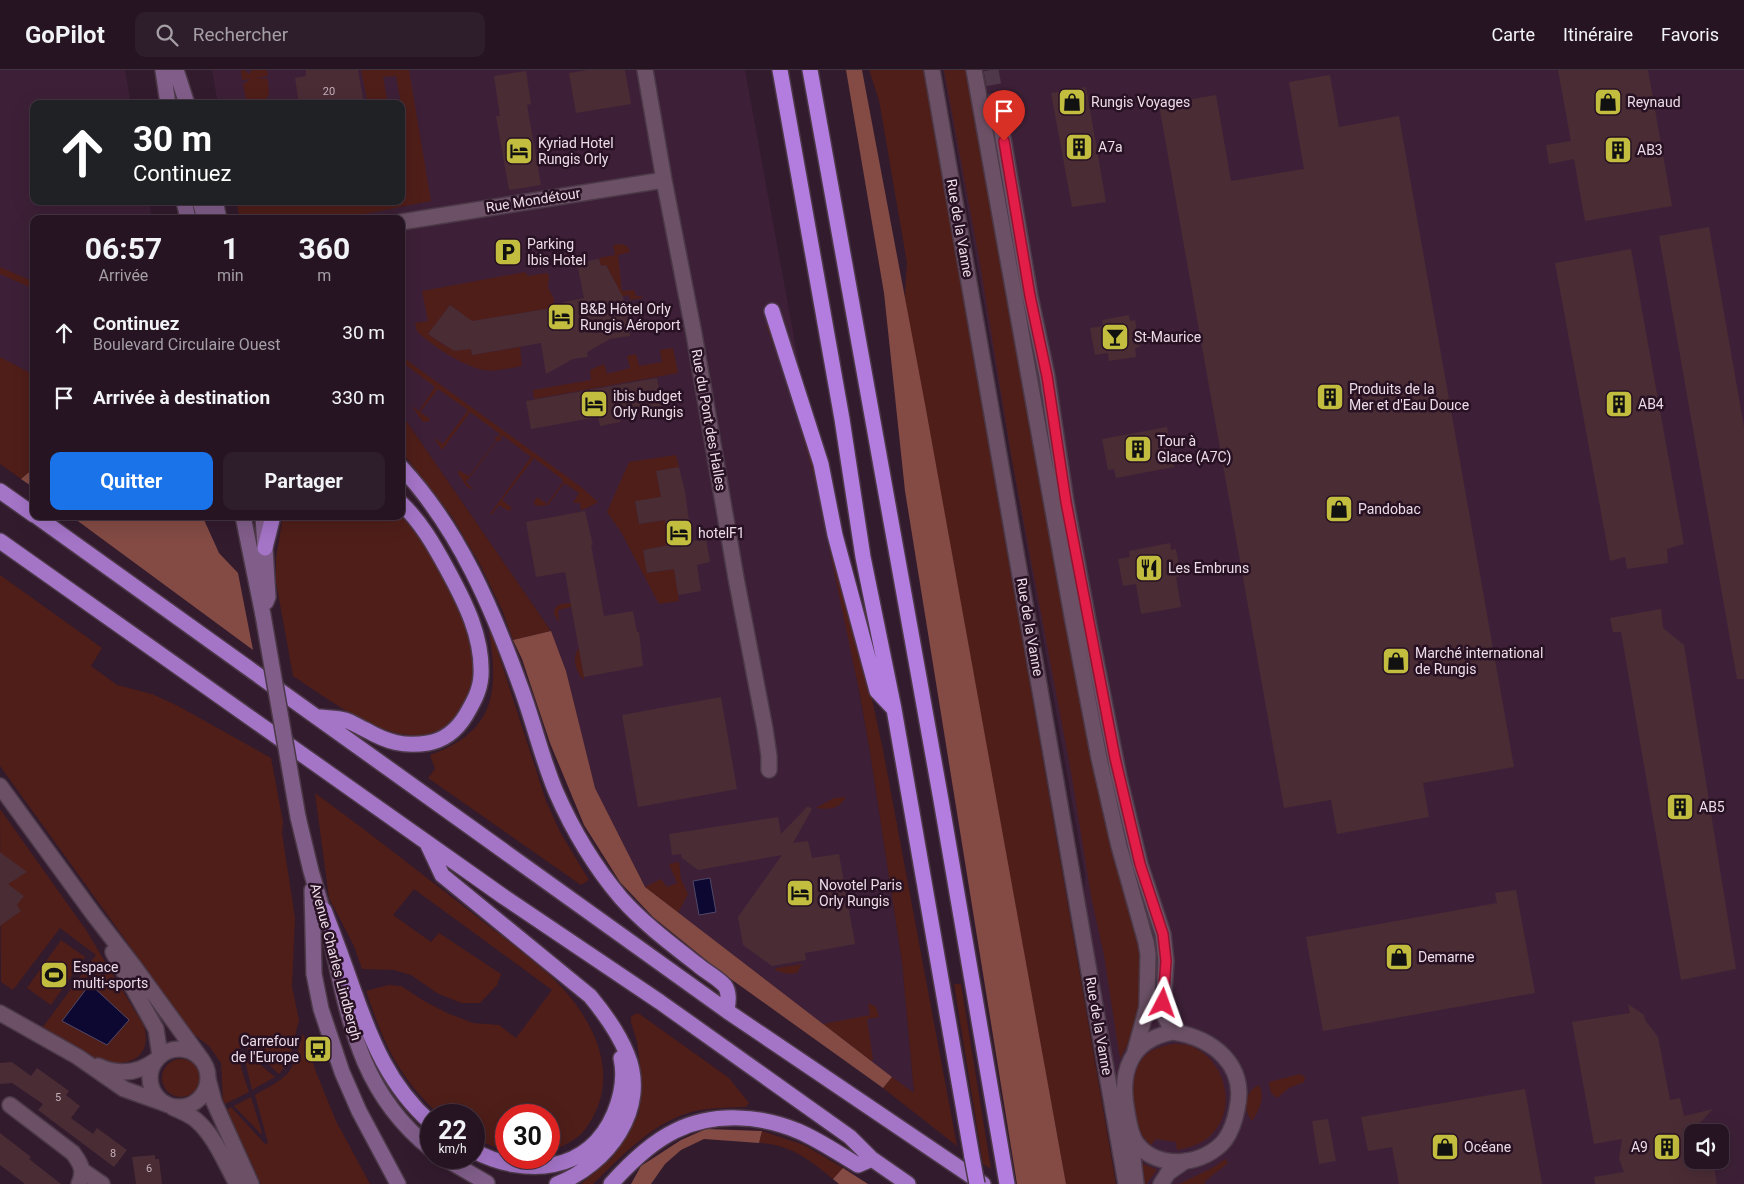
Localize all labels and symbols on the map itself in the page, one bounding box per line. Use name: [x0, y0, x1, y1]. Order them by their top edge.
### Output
house number: 20: [323, 85, 335, 98]
shop icon: Rungis Voyages: [1057, 87, 1087, 117]
shop icon: Reynaud: [1593, 87, 1623, 117]
pin: [983, 90, 1025, 141]
place label: Rungis Voyages: [1091, 94, 1190, 110]
place label: Reynaud: [1627, 94, 1681, 110]
building icon: A7a: [1064, 132, 1094, 162]
place label: Kyriad Hotel Rungis Orly: [538, 135, 614, 167]
building icon: AB3: [1603, 135, 1633, 165]
hotel icon: Kyriad Hotel Rungis Orly: [504, 136, 534, 166]
place label: A7a: [1098, 139, 1123, 155]
place label: AB3: [1637, 142, 1663, 158]
street label: Rue de la Vanne: [943, 178, 977, 278]
street label: Rue Mondétour: [485, 185, 582, 215]
place label: Parking Ibis Hotel: [527, 236, 586, 268]
parking icon: Parking Ibis Hotel: [493, 237, 523, 267]
place label: B&B Hôtel Orly Rungis Aéroport: [580, 301, 681, 333]
hotel icon: B&B Hôtel Orly Rungis Aéroport: [546, 302, 576, 332]
bar icon: St-Maurice: [1100, 322, 1130, 352]
place label: St-Maurice: [1134, 329, 1201, 345]
street label: Rue du Pont des Halles: [689, 348, 729, 492]
place label: Produits de la Mer et d'Eau Douce: [1349, 381, 1469, 413]
building icon: Produits de la Mer et d'Eau Douce: [1315, 382, 1345, 412]
place label: ibis budget Orly Rungis: [613, 388, 683, 420]
hotel icon: ibis budget Orly Rungis: [579, 389, 609, 419]
building icon: AB4: [1604, 389, 1634, 419]
place label: AB4: [1638, 396, 1664, 412]
place label: Tour à Glace (A7C): [1157, 433, 1231, 466]
building icon: Tour à Glace (A7C): [1123, 434, 1153, 464]
shop icon: Pandobac: [1324, 494, 1354, 524]
place label: Pandobac: [1358, 501, 1421, 517]
hotel icon: hotelF1: [664, 518, 694, 548]
place label: hotelF1: [698, 525, 745, 541]
restaurant icon: Les Embruns: [1134, 553, 1164, 583]
place label: Les Embruns: [1168, 560, 1249, 576]
street label: Rue de la Vanne: [1013, 577, 1047, 677]
place label: Marché international de Rungis: [1415, 645, 1543, 677]
shop icon: Marché international de Rungis: [1381, 646, 1411, 676]
building icon: AB5: [1665, 792, 1695, 822]
place label: AB5: [1699, 799, 1725, 815]
place label: Novotel Paris Orly Rungis: [819, 877, 902, 909]
hotel icon: Novotel Paris Orly Rungis: [785, 878, 815, 908]
street label: Avenue Charles Lindbergh: [307, 882, 365, 1042]
shop icon: Demarne: [1384, 942, 1414, 972]
place label: Demarne: [1418, 949, 1474, 965]
place label: Espace multi-sports: [73, 959, 148, 991]
sports icon: Espace multi-sports: [39, 960, 69, 990]
street label: Rue de la Vanne: [1082, 976, 1116, 1076]
position arrow: [1136, 976, 1188, 1028]
place label: Carrefour de l'Europe: [231, 1033, 299, 1065]
bus stop icon: Carrefour de l'Europe: [303, 1034, 333, 1064]
house number: 5: [55, 1091, 61, 1104]
speed limit sign: 30: [495, 1104, 560, 1169]
shop icon: Océane: [1430, 1132, 1460, 1162]
building icon: A9: [1652, 1132, 1682, 1162]
place label: Océane: [1464, 1139, 1511, 1155]
place label: A9: [1631, 1139, 1648, 1155]
house number: 8: [110, 1147, 116, 1160]
house number: 6: [146, 1162, 152, 1175]

